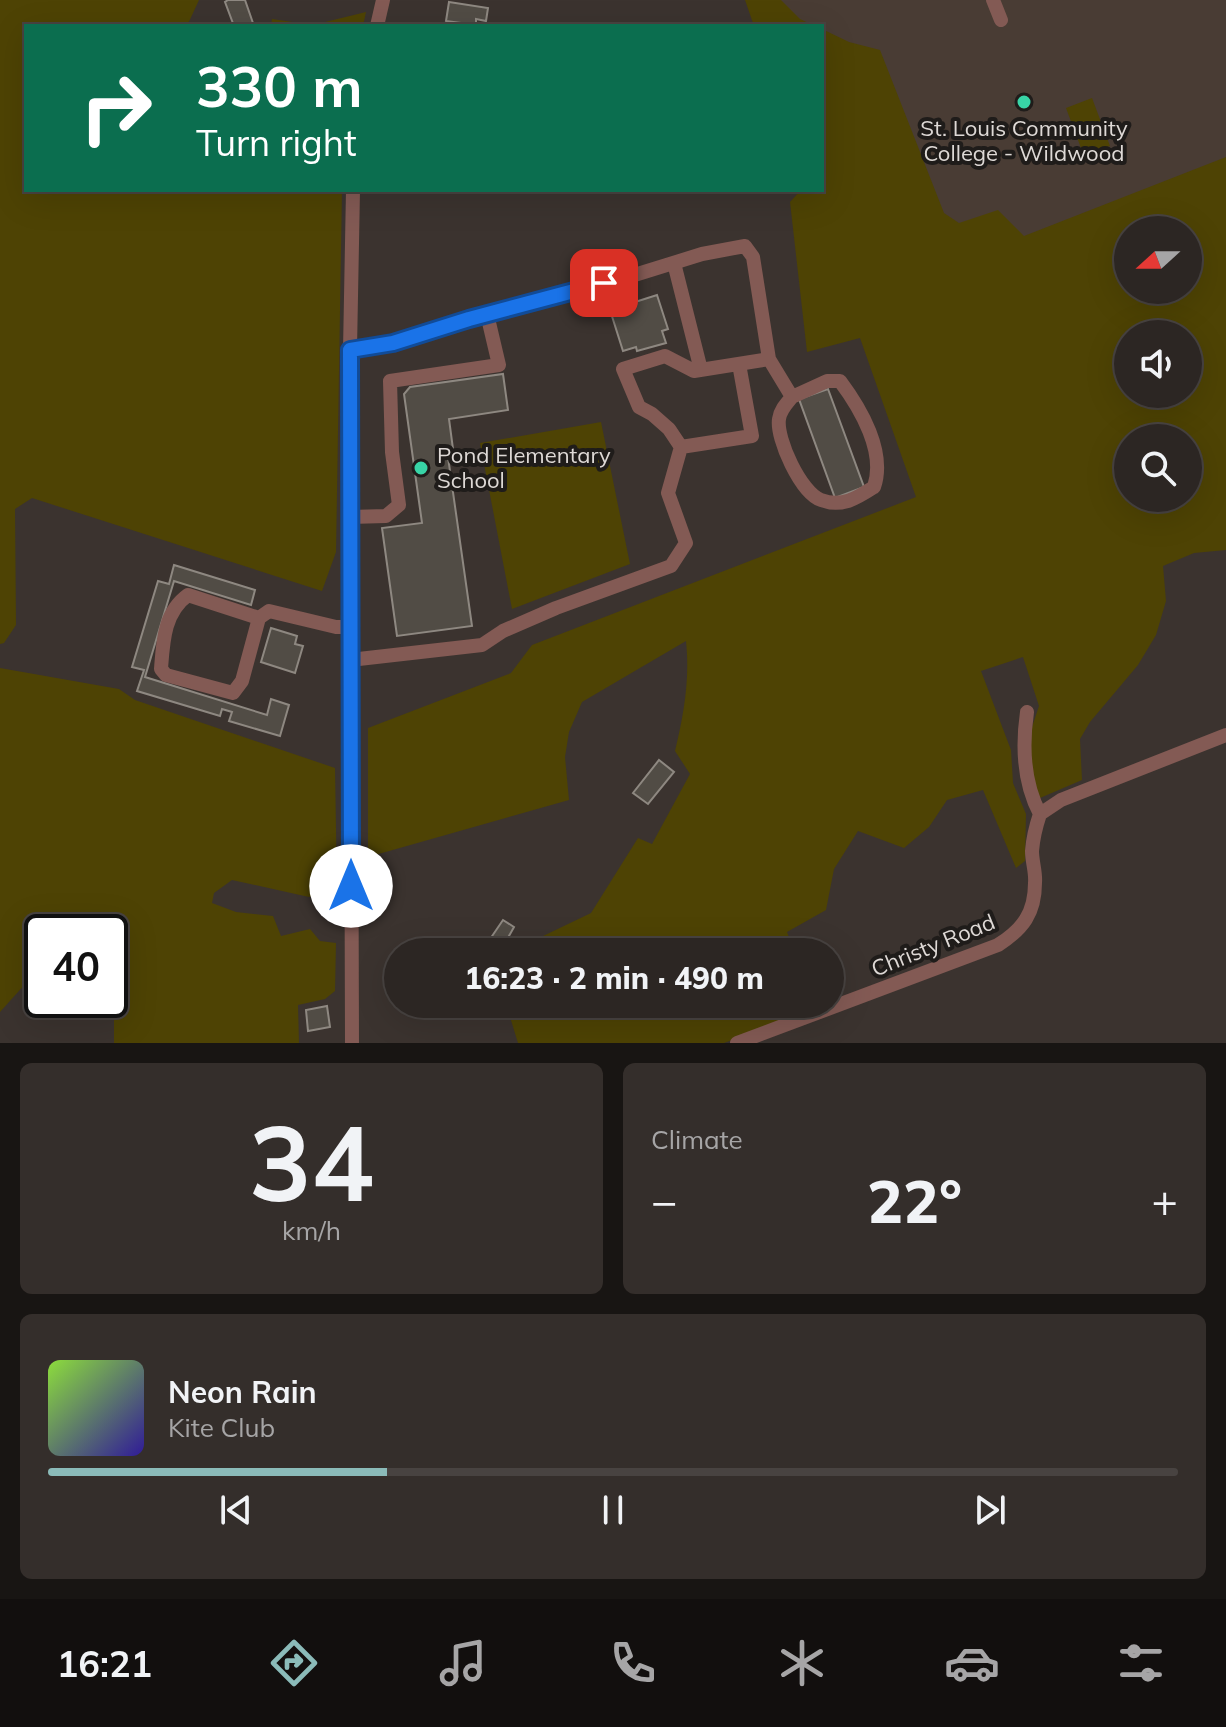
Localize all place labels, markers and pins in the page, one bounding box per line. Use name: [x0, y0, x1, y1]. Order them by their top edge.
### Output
marker: St. Louis Community College - Wildwood: [1015, 93, 1033, 111]
place label: St. Louis Community College - Wildwood: [920, 114, 1128, 167]
pin: [570, 249, 638, 317]
place label: Pond Elementary School: [437, 441, 611, 494]
marker: Pond Elementary School: [412, 459, 430, 477]

